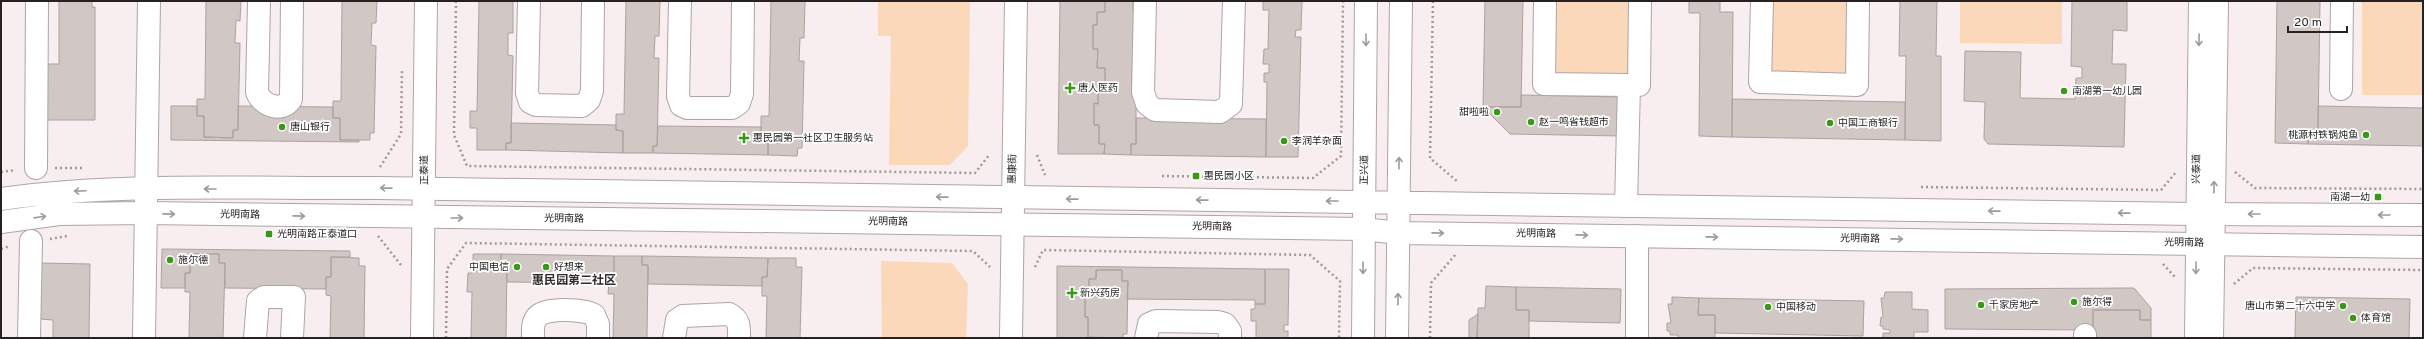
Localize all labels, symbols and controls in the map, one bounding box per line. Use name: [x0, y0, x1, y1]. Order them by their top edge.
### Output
scale bar: [2288, 8, 2347, 34]
text: 20 m: [2294, 15, 2322, 31]
one-way arrow: [1362, 33, 1370, 46]
one-way arrow: [2195, 33, 2203, 46]
place label: 唐人医药: [1078, 82, 1118, 95]
marker: 唐人医药: [1065, 83, 1075, 93]
place label: 南湖第一幼儿园: [2072, 85, 2142, 98]
marker: 南湖第一幼儿园: [2059, 86, 2069, 96]
place label: 甜啦啦: [1459, 106, 1489, 119]
marker: 甜啦啦: [1492, 107, 1502, 117]
place label: 赵一鸣省钱超市: [1539, 116, 1609, 129]
marker: 赵一鸣省钱超市: [1526, 117, 1536, 127]
place label: 中国工商银行: [1838, 117, 1898, 130]
marker: 中国工商银行: [1825, 118, 1835, 128]
place label: 唐山银行: [290, 121, 330, 134]
marker: 唐山银行: [277, 122, 287, 132]
place label: 桃源村铁锅炖鱼: [2288, 129, 2358, 142]
marker: 桃源村铁锅炖鱼: [2361, 130, 2371, 140]
marker: 惠民园第一社区卫生服务站: [738, 132, 750, 144]
place label: 惠民园第一社区卫生服务站: [753, 132, 873, 145]
place label: 李润羊杂面: [1292, 135, 1342, 148]
marker: 李润羊杂面: [1279, 136, 1289, 146]
street label: 惠康街: [1006, 154, 1020, 184]
street label: 兴泰道: [2190, 154, 2204, 184]
street label: 正泰道: [418, 155, 432, 185]
street label: 正兴道: [1358, 155, 1372, 185]
one-way arrow: [1396, 157, 1403, 170]
place label: 惠民园小区: [1204, 170, 1254, 183]
marker: 惠民园小区: [1191, 171, 1201, 181]
one-way arrow: [2210, 181, 2218, 194]
one-way arrow: [204, 185, 217, 193]
one-way arrow: [380, 185, 393, 192]
one-way arrow: [74, 187, 87, 195]
place label: 南湖一幼: [2330, 191, 2370, 204]
marker: 南湖一幼: [2373, 192, 2383, 202]
one-way arrow: [936, 193, 949, 201]
one-way arrow: [1066, 195, 1079, 203]
one-way arrow: [1196, 196, 1209, 204]
one-way arrow: [1326, 197, 1339, 205]
one-way arrow: [1988, 207, 2001, 215]
street label: 光明南路: [220, 208, 260, 222]
one-way arrow: [2118, 209, 2131, 217]
one-way arrow: [162, 210, 175, 217]
one-way arrow: [2248, 210, 2261, 218]
one-way arrow: [2378, 211, 2391, 219]
one-way arrow: [292, 212, 305, 219]
street label: 光明南路: [544, 212, 584, 226]
one-way arrow: [33, 213, 46, 220]
one-way arrow: [450, 214, 463, 222]
street label: 光明南路: [868, 215, 908, 229]
street label: 光明南路: [1192, 220, 1232, 234]
street label: 光明南路: [1516, 227, 1556, 241]
place label: 光明南路正泰道口: [277, 228, 357, 241]
marker: 光明南路正泰道口: [264, 229, 274, 239]
one-way arrow: [1431, 229, 1444, 237]
one-way arrow: [1575, 231, 1588, 239]
street label: 光明南路: [1840, 232, 1880, 246]
one-way arrow: [1705, 233, 1718, 241]
one-way arrow: [1890, 235, 1903, 243]
street label: 光明南路: [2164, 236, 2204, 250]
place label: 施尔德: [178, 254, 208, 267]
marker: 施尔德: [165, 255, 175, 265]
place label: 中国电信: [469, 261, 509, 274]
place label: 好想来: [554, 261, 584, 274]
one-way arrow: [1359, 261, 1367, 274]
one-way arrow: [2192, 261, 2200, 274]
marker: 中国电信: [512, 262, 522, 272]
marker: 好想来: [541, 262, 551, 272]
district label: 惠民园第二社区: [532, 273, 616, 289]
place label: 新兴药房: [1080, 287, 1120, 300]
marker: 新兴药房: [1067, 288, 1077, 298]
one-way arrow: [1394, 293, 1402, 306]
place label: 施尔得: [2082, 296, 2112, 309]
marker: 施尔得: [2069, 297, 2079, 307]
place label: 千家房地产: [1989, 299, 2039, 312]
marker: 千家房地产: [1976, 300, 1986, 310]
place label: 唐山市第二十六中学: [2245, 300, 2335, 313]
place label: 中国移动: [1776, 301, 1816, 314]
marker: 唐山市第二十六中学: [2338, 301, 2348, 311]
marker: 中国移动: [1763, 302, 1773, 312]
place label: 体育馆: [2361, 312, 2391, 325]
marker: 体育馆: [2348, 313, 2358, 323]

